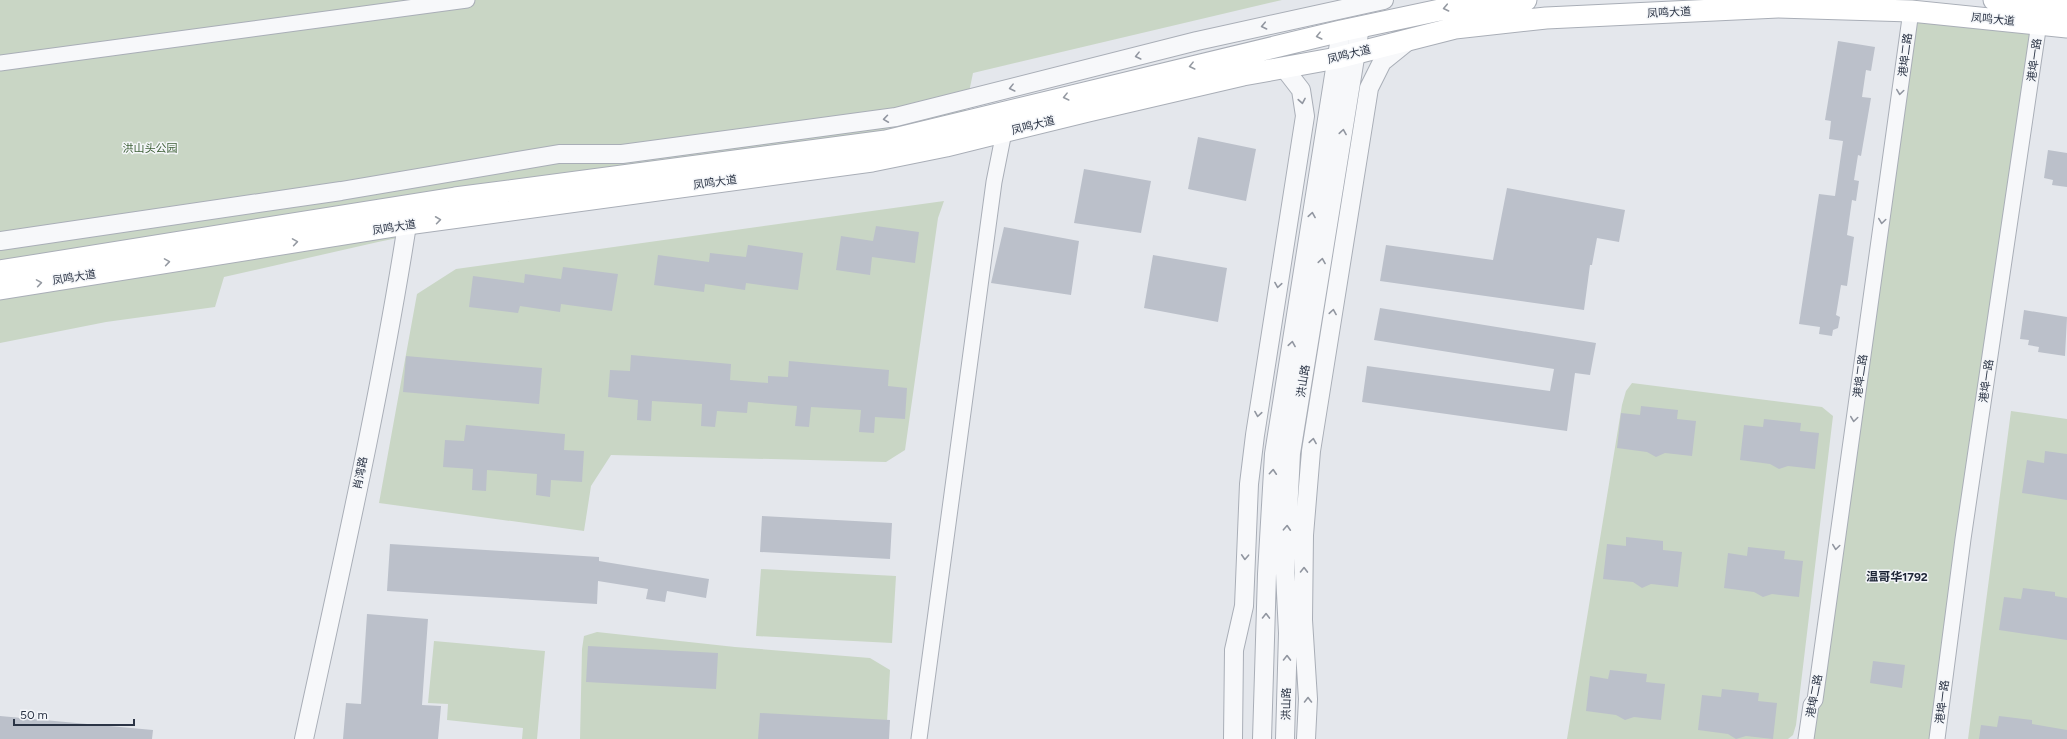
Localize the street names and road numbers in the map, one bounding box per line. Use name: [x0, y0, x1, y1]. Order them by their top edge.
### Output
street label: 凤鸣大道: [1647, 5, 1691, 20]
street label: 凤鸣大道: [1970, 11, 2015, 28]
street label: 港埠二路: [1896, 32, 1915, 78]
street label: 港埠一路: [2025, 37, 2044, 83]
street label: 凤鸣大道: [1326, 43, 1372, 66]
street label: 凤鸣大道: [1010, 114, 1056, 137]
street label: 凤鸣大道: [692, 173, 738, 192]
street label: 凤鸣大道: [371, 218, 417, 237]
street label: 凤鸣大道: [51, 268, 97, 287]
street label: 港埠二路: [1851, 353, 1870, 399]
street label: 港埠一路: [1977, 358, 1996, 404]
street label: 洪山路: [1294, 364, 1312, 398]
street label: 肖湾路: [351, 456, 370, 491]
street label: 港埠二路: [1804, 673, 1825, 719]
street label: 港埠一路: [1933, 679, 1952, 725]
street label: 洪山路: [1280, 687, 1293, 721]

